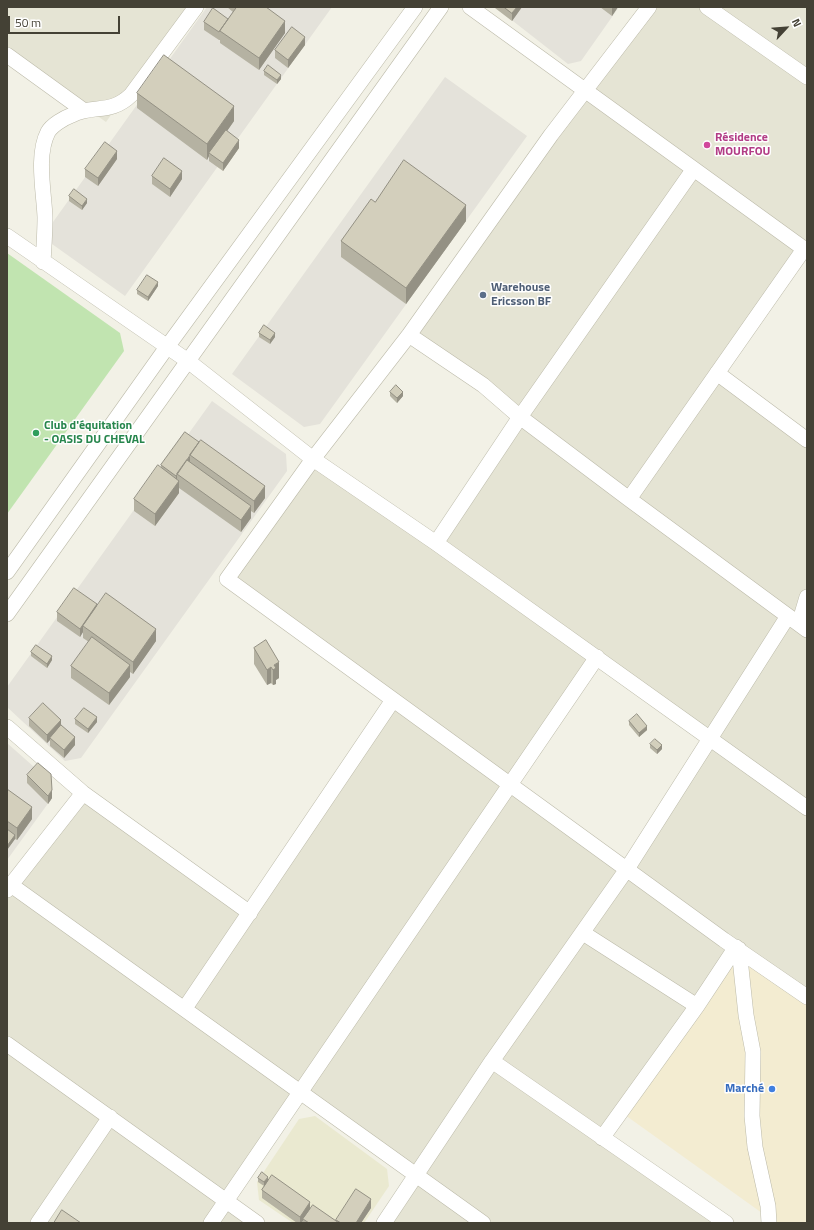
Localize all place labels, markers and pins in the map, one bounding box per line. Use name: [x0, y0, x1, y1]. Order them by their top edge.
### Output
place label: Résidence MOURFOU: [715, 131, 770, 159]
marker: Résidence MOURFOU: [702, 140, 712, 150]
place label: Warehouse Ericsson BF: [491, 281, 551, 309]
marker: Warehouse Ericsson BF: [478, 290, 488, 300]
place label: Club d'équitation - OASIS DU CHEVAL: [44, 419, 145, 447]
marker: Club d'équitation - OASIS DU CHEVAL: [31, 428, 41, 438]
place label: Marché: [725, 1082, 764, 1096]
marker: Marché: [767, 1084, 777, 1094]

